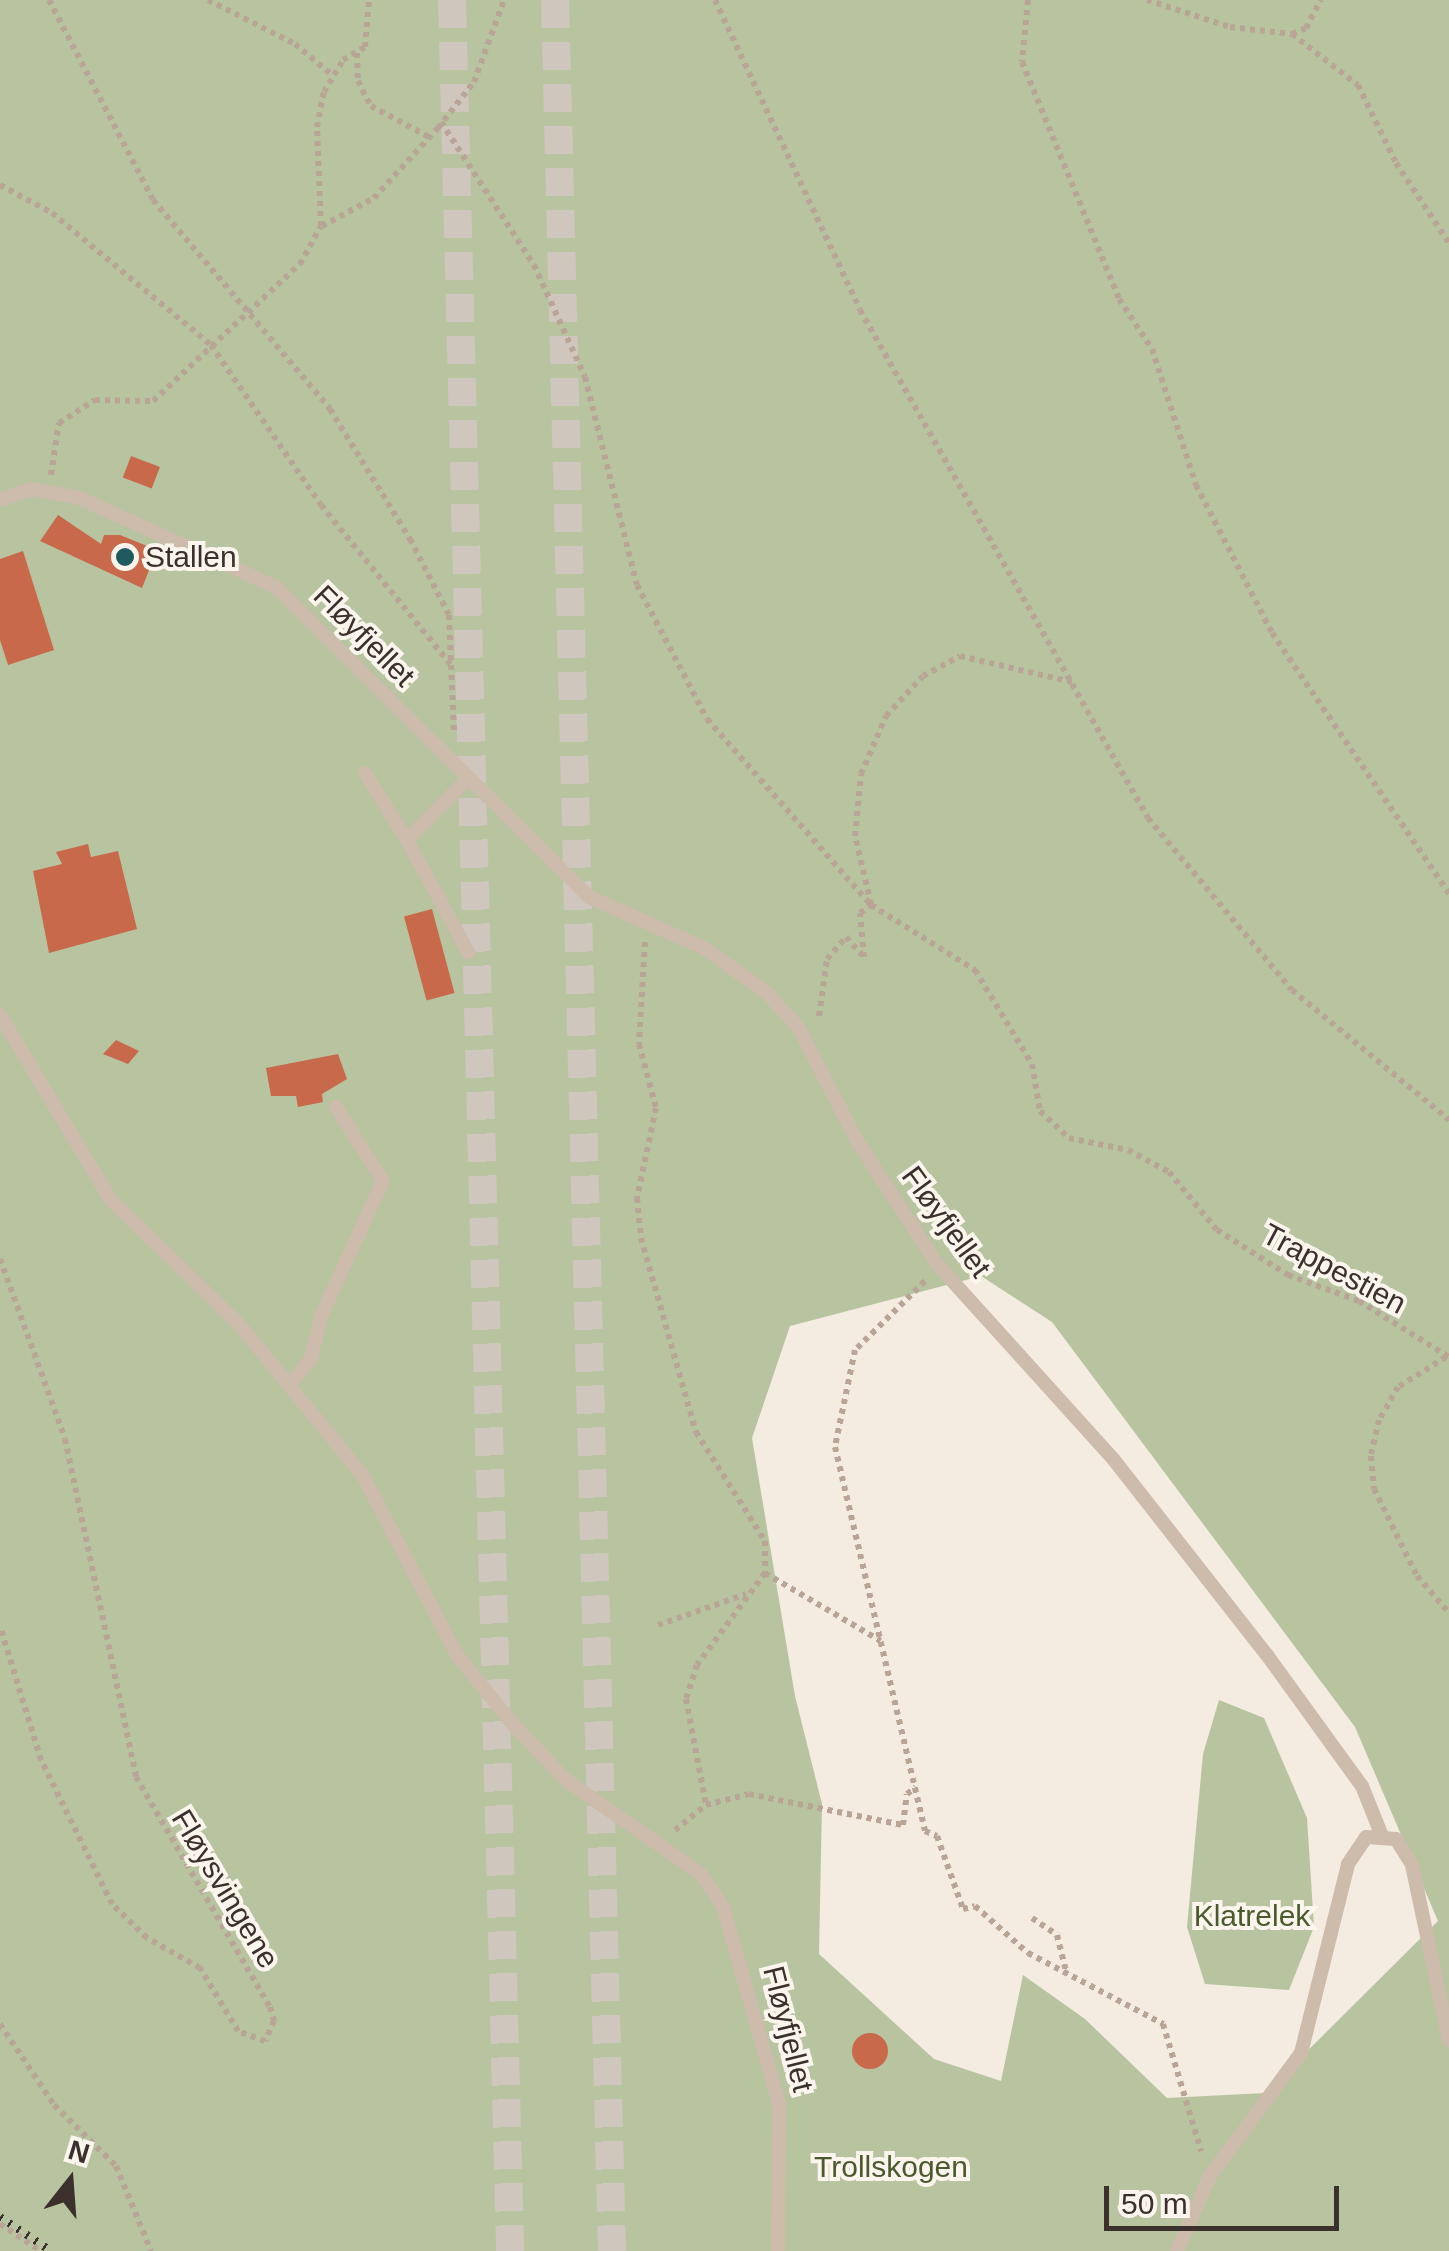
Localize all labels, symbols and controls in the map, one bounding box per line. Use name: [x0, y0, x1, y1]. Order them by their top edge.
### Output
place label: Stallen: [145, 539, 237, 575]
marker: Stallen: [114, 546, 136, 568]
street label: Fløyfjellet: [306, 578, 422, 694]
street label: Fløyfjellet: [894, 1160, 998, 1284]
street label: Trappestien: [1256, 1216, 1412, 1322]
street label: Fløysvingene: [164, 1803, 286, 1975]
park label: Klatrelek: [1194, 1898, 1310, 1934]
street label: Fløyfjellet: [755, 1962, 821, 2096]
north arrow: [20, 2131, 120, 2231]
text: N: [65, 2134, 93, 2170]
park label: Trollskogen: [814, 2149, 968, 2185]
scale bar: [1109, 2166, 1344, 2228]
text: 50 m: [1121, 2187, 1188, 2220]

